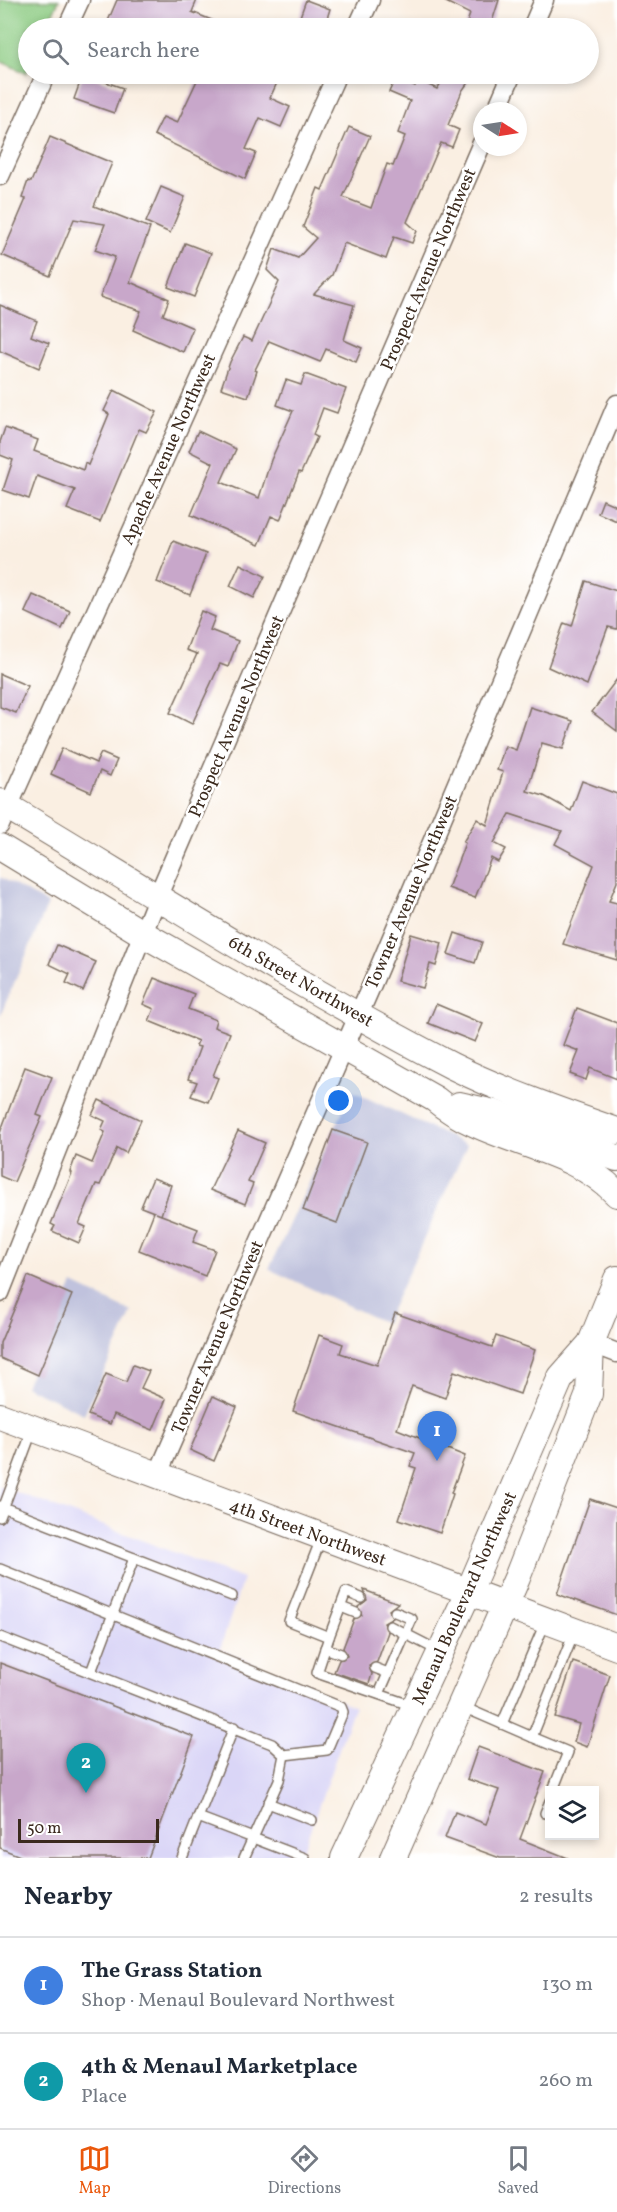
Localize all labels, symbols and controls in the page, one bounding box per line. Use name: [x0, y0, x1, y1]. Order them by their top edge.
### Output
search box: [18, 18, 599, 84]
icon: search: [39, 35, 72, 68]
text: Search here: [87, 36, 200, 67]
north arrow: [473, 102, 527, 156]
street label: Prospect Avenue Northwest: [375, 165, 483, 375]
street label: Apache Avenue Northwest: [116, 350, 223, 549]
street label: Prospect Avenue Northwest: [183, 612, 291, 822]
street label: Towner Avenue Northwest: [360, 792, 465, 993]
street label: 6th Street Northwest: [223, 931, 377, 1034]
your location: [324, 1086, 353, 1115]
street label: Towner Avenue Northwest: [166, 1237, 271, 1438]
pin: 1: [418, 1412, 456, 1461]
street label: Menaul Boulevard Northwest: [407, 1488, 524, 1709]
street label: 4th Street Northwest: [226, 1493, 389, 1573]
pin: 2: [66, 1744, 106, 1793]
map controls: [545, 1786, 599, 1840]
button: layers: [545, 1786, 599, 1840]
scale bar: [18, 1816, 159, 1844]
text: 50 m: [27, 1818, 61, 1840]
text: Nearby: [24, 1879, 113, 1915]
text: 2 results: [519, 1883, 593, 1911]
text: The Grass Station: [81, 1956, 262, 1987]
text: 1: [39, 1971, 48, 1999]
text: 130 m: [542, 1971, 593, 1999]
text: Shop · Menaul Boulevard Northwest: [81, 1987, 395, 2015]
text: 4th & Menaul Marketplace: [81, 2052, 358, 2083]
text: 2: [38, 2067, 49, 2095]
text: 260 m: [538, 2067, 593, 2095]
text: Place: [81, 2083, 127, 2111]
tab: Map: [78, 2142, 111, 2200]
tab: Directions: [268, 2142, 341, 2200]
tab: Saved: [498, 2142, 539, 2200]

